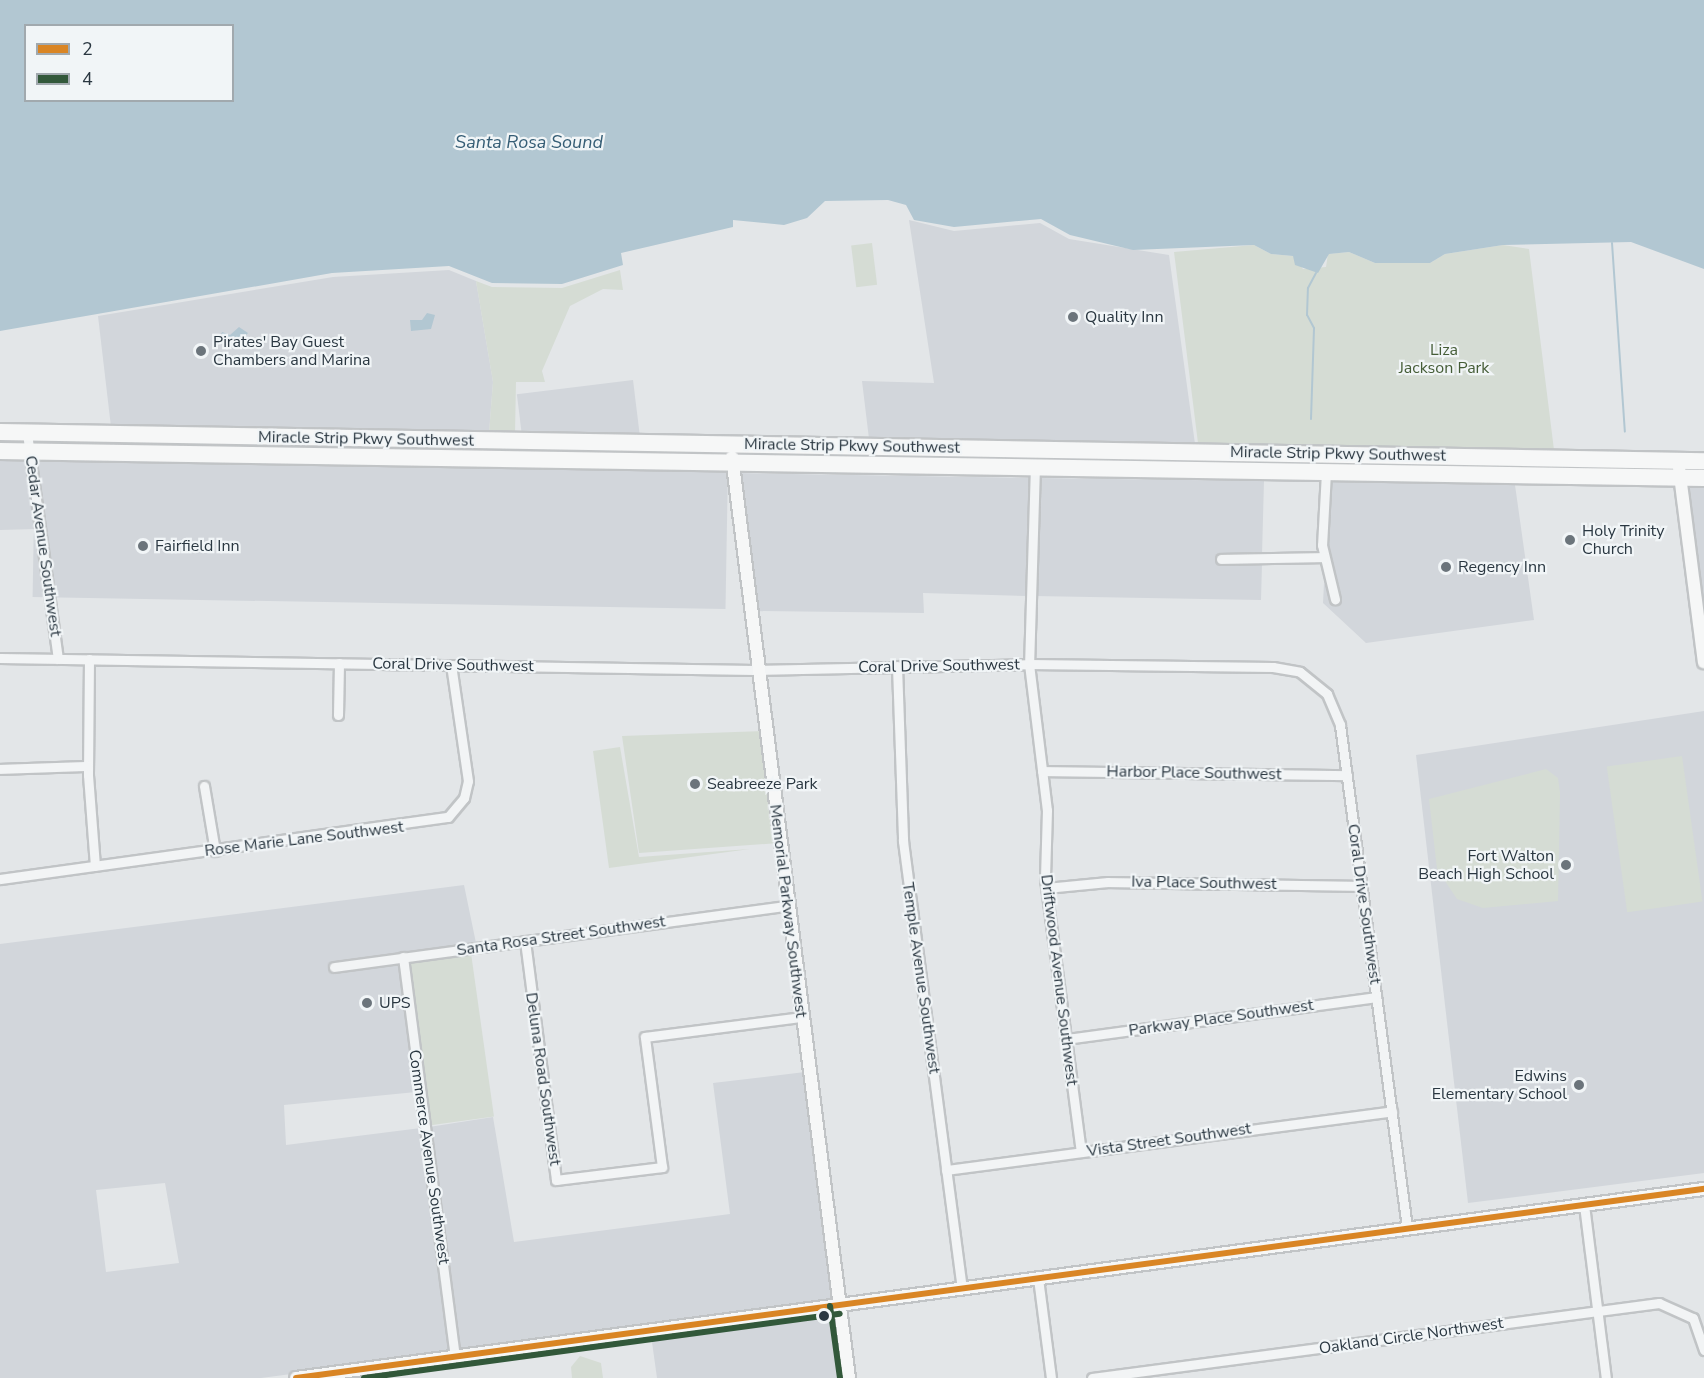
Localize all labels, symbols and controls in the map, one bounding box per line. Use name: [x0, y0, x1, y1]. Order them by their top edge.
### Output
legend: [24, 24, 234, 102]
text: 2: [82, 37, 93, 61]
text: 4: [82, 67, 93, 91]
water label: Santa Rosa Sound: [455, 131, 603, 153]
place label: Quality Inn: [1085, 307, 1163, 327]
marker: Quality Inn: [1066, 310, 1080, 324]
place label: Pirates' Bay Guest Chambers and Marina: [213, 332, 371, 370]
park label: Liza Jackson Park: [1399, 340, 1489, 378]
marker: Pirates' Bay Guest Chambers and Marina: [194, 344, 208, 358]
street label: Miracle Strip Pkwy Southwest: [258, 428, 474, 450]
street label: Miracle Strip Pkwy Southwest: [744, 435, 960, 457]
street label: Miracle Strip Pkwy Southwest: [1230, 443, 1446, 465]
street label: Cedar Avenue Southwest: [21, 454, 65, 638]
place label: Holy Trinity Church: [1582, 521, 1665, 559]
marker: Holy Trinity Church: [1563, 533, 1577, 547]
place label: Fairfield Inn: [155, 536, 240, 556]
marker: Fairfield Inn: [136, 539, 150, 553]
place label: Regency Inn: [1458, 557, 1546, 577]
marker: Regency Inn: [1439, 560, 1453, 574]
street label: Coral Drive Southwest: [372, 654, 534, 676]
street label: Coral Drive Southwest: [858, 655, 1020, 677]
street label: Harbor Place Southwest: [1106, 762, 1282, 784]
place label: Seabreeze Park: [707, 774, 818, 794]
marker: Seabreeze Park: [688, 777, 702, 791]
street label: Memorial Parkway Southwest: [765, 803, 811, 1019]
street label: Rose Marie Lane Southwest: [203, 817, 405, 861]
street label: Coral Drive Southwest: [1343, 823, 1385, 985]
place label: Fort Walton Beach High School: [1418, 846, 1554, 884]
marker: Fort Walton Beach High School: [1559, 858, 1573, 872]
street label: Iva Place Southwest: [1131, 872, 1277, 894]
street label: Driftwood Avenue Southwest: [1037, 873, 1081, 1087]
street label: Temple Avenue Southwest: [898, 881, 944, 1075]
street label: Santa Rosa Street Southwest: [455, 912, 667, 960]
street label: Deluna Road Southwest: [521, 991, 565, 1167]
place label: UPS: [379, 993, 411, 1013]
marker: UPS: [360, 996, 374, 1010]
street label: Parkway Place Southwest: [1127, 996, 1315, 1040]
street label: Commerce Avenue Southwest: [404, 1048, 454, 1266]
place label: Edwins Elementary School: [1432, 1066, 1567, 1104]
marker: Edwins Elementary School: [1572, 1078, 1586, 1092]
street label: Vista Street Southwest: [1086, 1119, 1252, 1161]
unlabelled marker: [818, 1310, 830, 1322]
street label: Oakland Circle Northwest: [1318, 1314, 1504, 1358]

